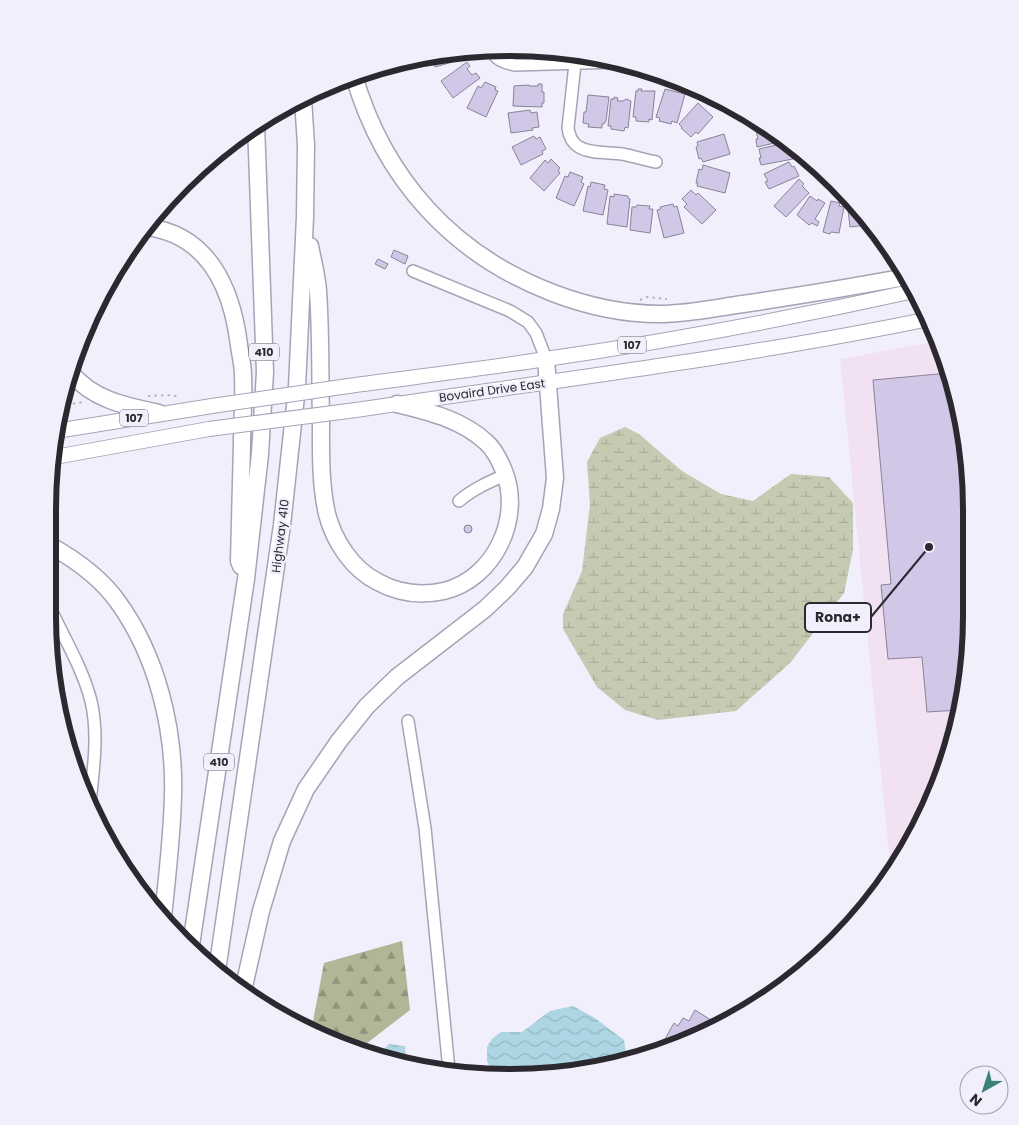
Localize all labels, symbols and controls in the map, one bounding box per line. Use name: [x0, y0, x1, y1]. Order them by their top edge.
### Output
road number: 107: [618, 336, 646, 354]
road number: 410: [249, 344, 279, 361]
street label: Bovaird Drive East: [438, 374, 546, 406]
road number: 107: [120, 409, 148, 426]
street label: Highway 410: [267, 498, 293, 574]
callout: Rona+: [805, 603, 871, 632]
text: Rona+: [815, 607, 861, 627]
road number: 410: [204, 754, 234, 770]
north arrow: [959, 1065, 1009, 1115]
text: N: [965, 1089, 986, 1111]

